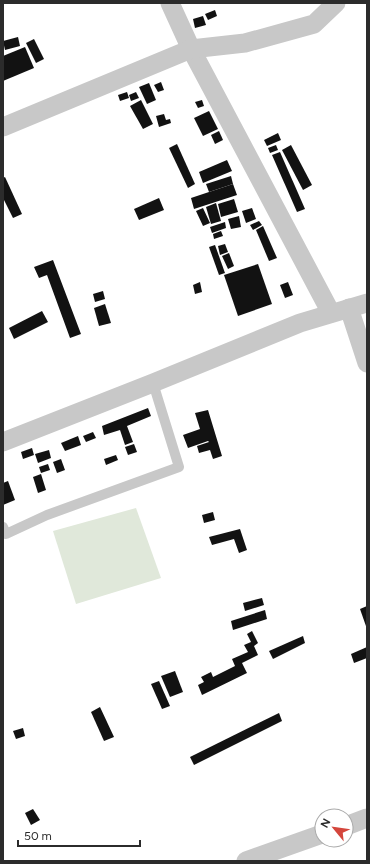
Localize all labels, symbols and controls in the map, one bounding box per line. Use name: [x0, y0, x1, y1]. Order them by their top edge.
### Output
north arrow: [314, 808, 354, 848]
text: N: [318, 817, 333, 830]
scale bar: [18, 822, 140, 848]
text: 50 m: [24, 829, 52, 843]

